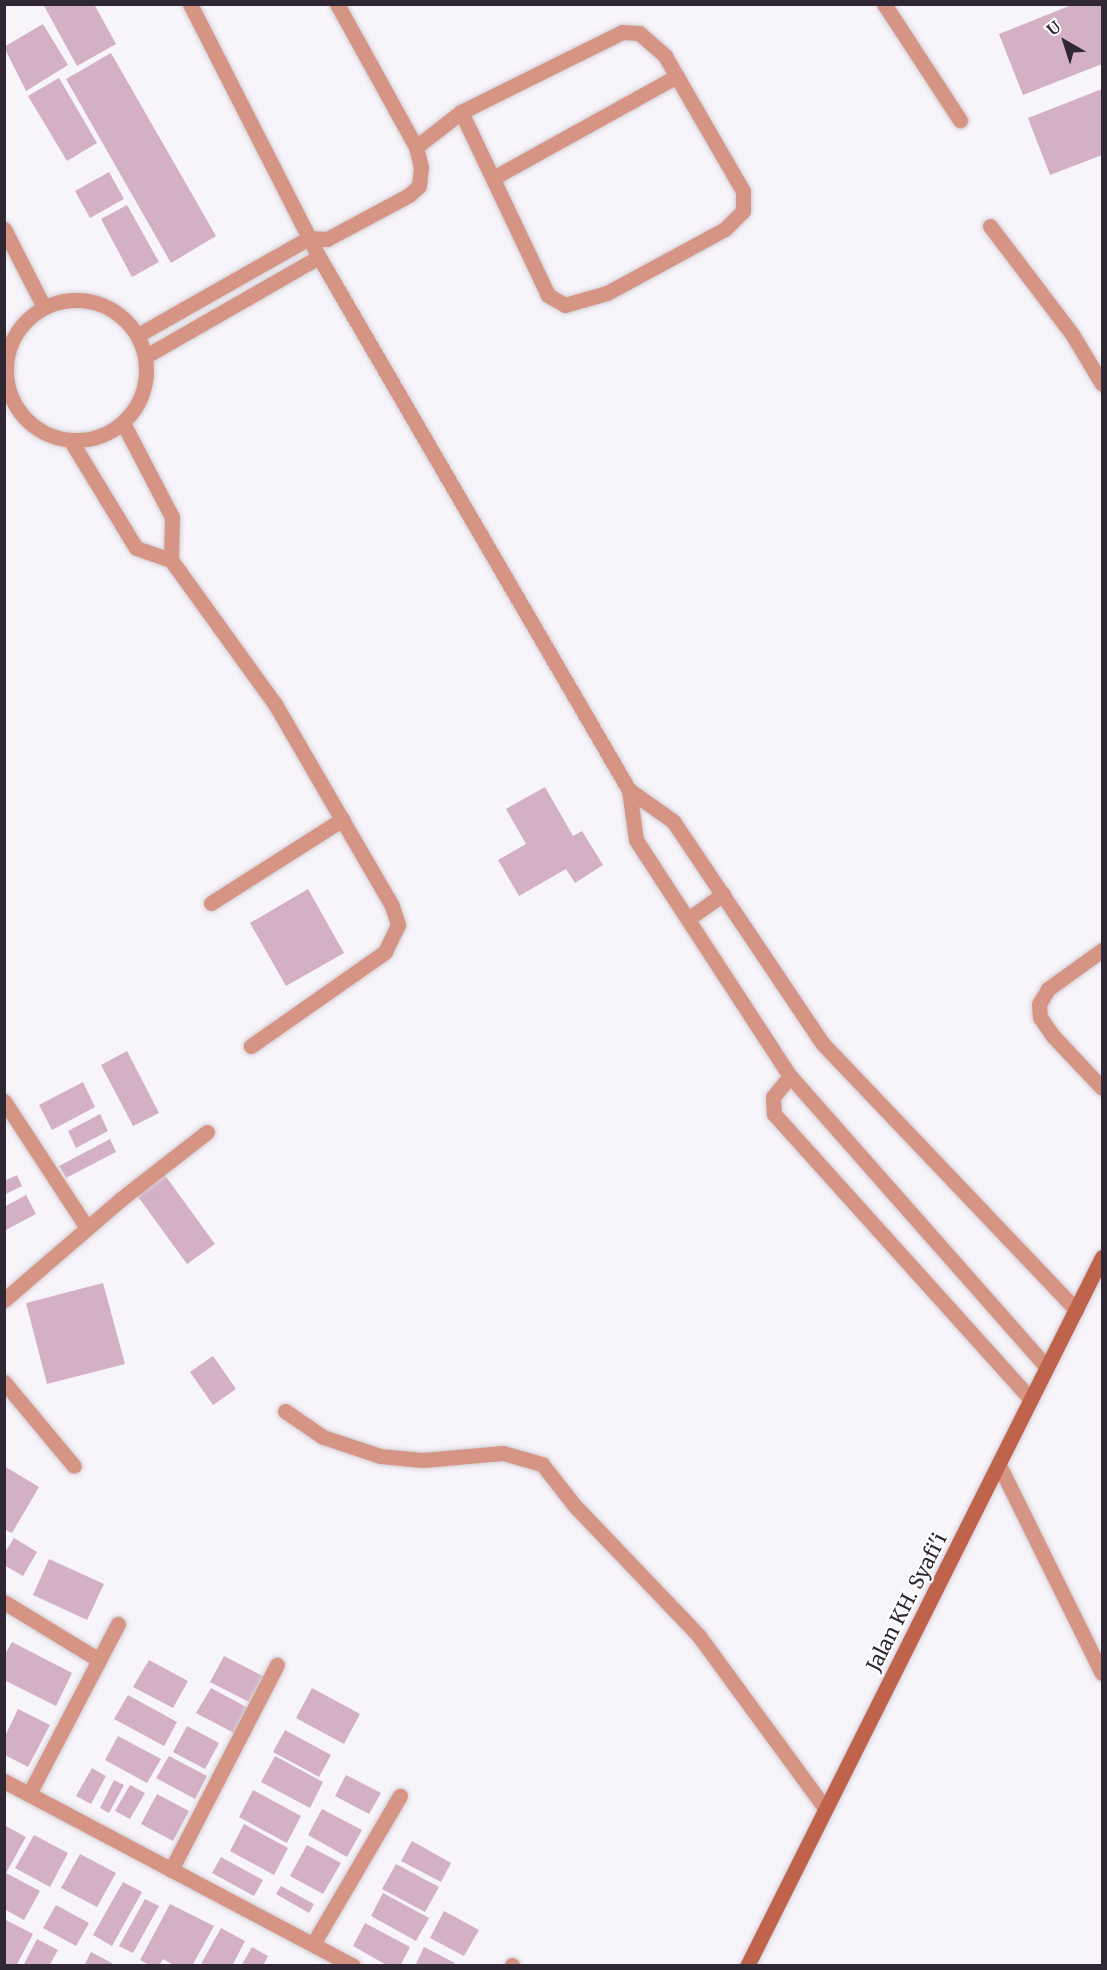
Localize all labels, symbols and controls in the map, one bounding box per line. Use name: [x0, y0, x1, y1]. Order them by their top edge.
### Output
north arrow: [1035, 12, 1095, 72]
text: U: [1043, 17, 1065, 40]
street label: Jalan KH. Syafi'i: [861, 1529, 951, 1675]

